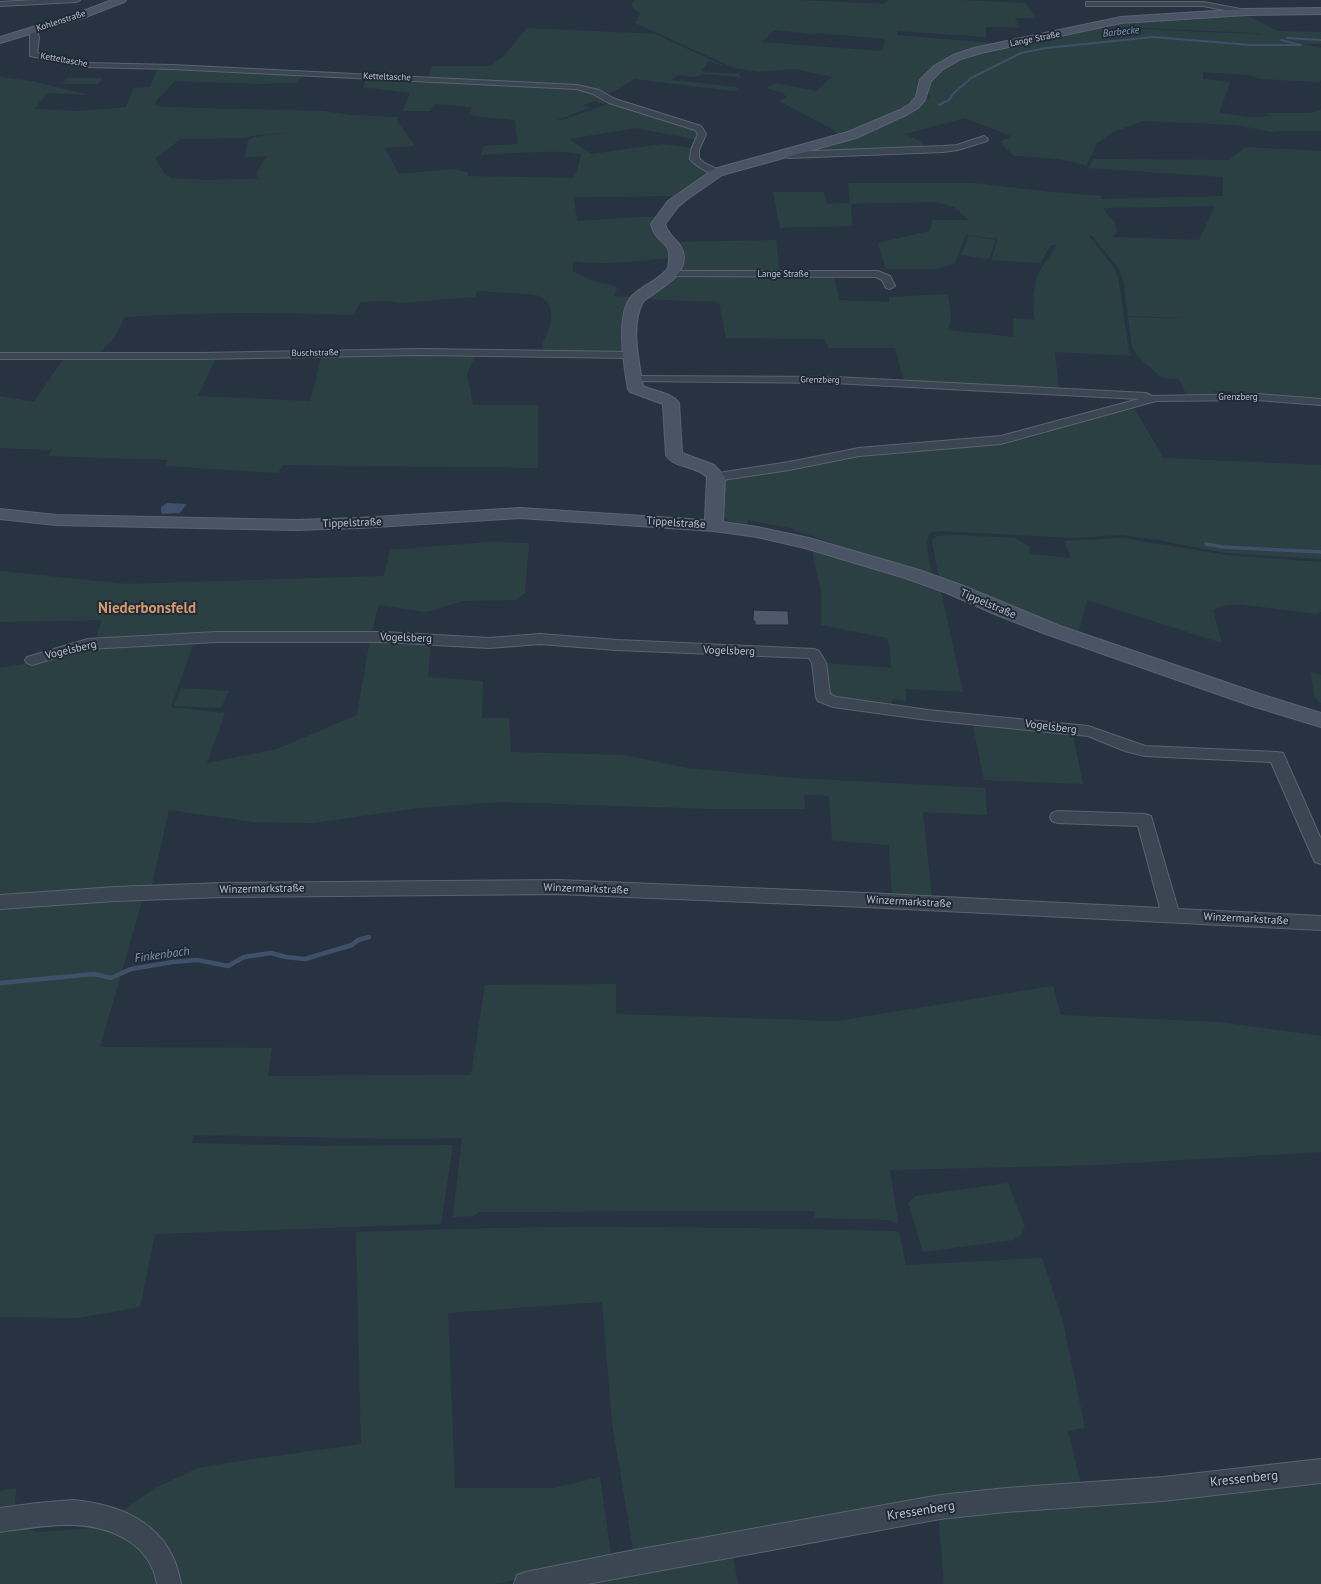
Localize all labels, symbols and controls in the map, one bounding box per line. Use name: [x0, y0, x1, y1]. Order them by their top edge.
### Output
street label: Kohlenstraße: [35, 8, 87, 34]
water label: Barbecke: [1102, 24, 1140, 40]
street label: Lange Straße: [1009, 29, 1061, 49]
street label: Ketteltasche: [40, 51, 88, 69]
street label: Ketteltasche: [363, 71, 411, 83]
street label: Lange Straße: [758, 269, 808, 279]
street label: Buschstraße: [291, 347, 339, 359]
street label: Grenzberg: [800, 374, 840, 386]
street label: Grenzberg: [1218, 392, 1258, 402]
street label: Tippelstraße: [646, 514, 706, 532]
street label: Tippelstraße: [322, 515, 382, 531]
street label: Tippelstraße: [958, 586, 1018, 622]
district label: Niederbonsfeld: [98, 600, 196, 618]
street label: Vogelsberg: [380, 630, 432, 646]
street label: Vogelsberg: [44, 638, 98, 662]
street label: Vogelsberg: [703, 643, 755, 659]
street label: Vogelsberg: [1024, 717, 1078, 737]
street label: Winzermarkstraße: [543, 881, 629, 897]
street label: Winzermarkstraße: [219, 882, 305, 896]
street label: Winzermarkstraße: [866, 893, 952, 911]
street label: Winzermarkstraße: [1203, 910, 1289, 928]
water label: Finkenbach: [133, 944, 191, 966]
street label: Kressenberg: [1209, 1468, 1279, 1490]
street label: Kressenberg: [886, 1498, 956, 1524]

